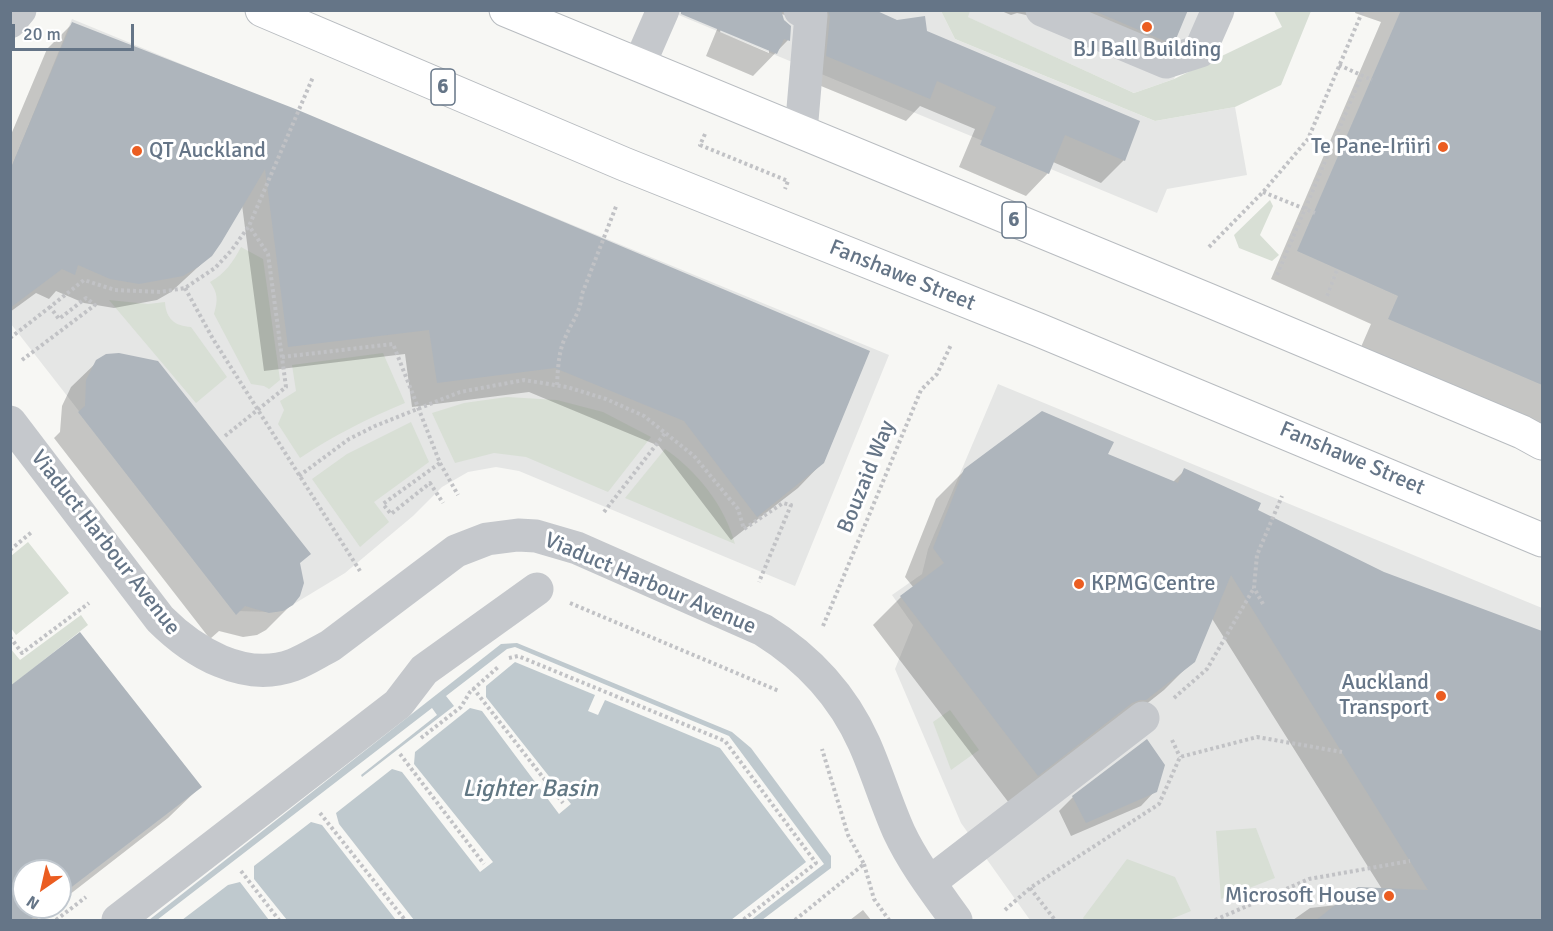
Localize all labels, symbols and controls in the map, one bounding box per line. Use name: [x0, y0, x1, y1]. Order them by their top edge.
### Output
scale bar: [15, 12, 136, 50]
marker: BJ Ball Building: [1140, 20, 1154, 34]
text: 20 m: [23, 23, 61, 45]
place label: BJ Ball Building: [1073, 37, 1221, 63]
road number: 6: [431, 69, 455, 105]
place label: Te Pane-Iriiri: [1311, 134, 1431, 160]
place label: QT Auckland: [149, 138, 266, 164]
marker: Te Pane-Iriiri: [1436, 140, 1450, 154]
marker: QT Auckland: [130, 144, 144, 158]
road number: 6: [1002, 202, 1026, 238]
street label: Fanshawe Street: [825, 235, 979, 317]
street label: Bouzaid Way: [832, 417, 902, 537]
street label: Fanshawe Street: [1275, 417, 1429, 501]
street label: Viaduct Harbour Avenue: [25, 445, 185, 641]
street label: Viaduct Harbour Avenue: [540, 527, 760, 641]
place label: KPMG Centre: [1091, 571, 1216, 597]
marker: KPMG Centre: [1072, 577, 1086, 591]
place label: Auckland Transport: [1339, 670, 1429, 722]
marker: Auckland Transport: [1434, 689, 1448, 703]
water label: Lighter Basin: [462, 776, 598, 804]
north arrow: [12, 859, 72, 919]
place label: Microsoft House: [1225, 883, 1377, 909]
marker: Microsoft House: [1382, 889, 1396, 903]
text: N: [23, 891, 43, 914]

